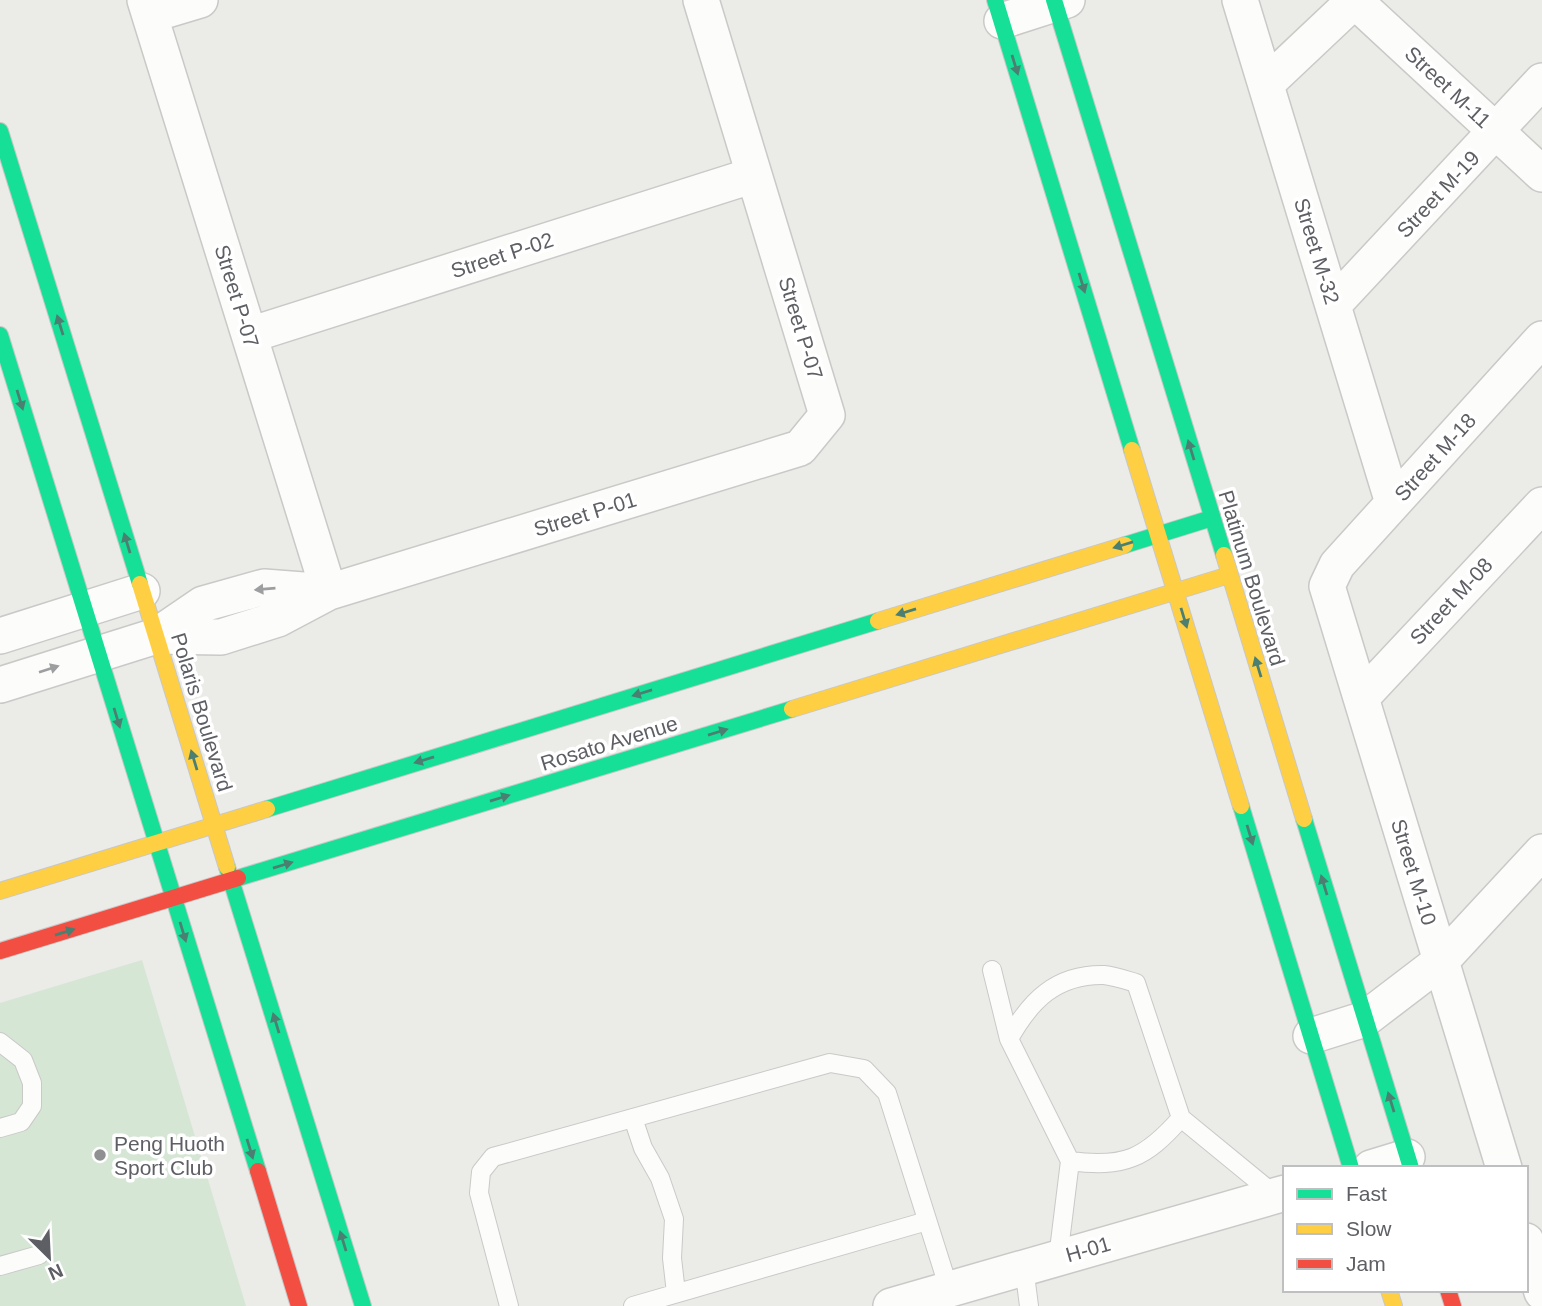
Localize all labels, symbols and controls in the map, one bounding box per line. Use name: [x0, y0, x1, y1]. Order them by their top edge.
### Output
street label: Street M-11: [1401, 42, 1495, 132]
one-way arrow: [1011, 55, 1021, 76]
street label: Street M-19: [1392, 146, 1484, 242]
street label: Street M-32: [1290, 195, 1344, 307]
street label: Street P-02: [448, 228, 556, 282]
street label: Street P-07: [210, 242, 264, 350]
one-way arrow: [1077, 273, 1087, 294]
street label: Street P-07: [774, 274, 828, 382]
one-way arrow: [54, 315, 65, 336]
one-way arrow: [15, 390, 26, 411]
street label: Street M-18: [1390, 409, 1480, 505]
one-way arrow: [1186, 439, 1196, 460]
street label: Street P-01: [531, 487, 639, 541]
street label: Platinum Boulevard: [1214, 488, 1290, 668]
one-way arrow: [122, 532, 132, 553]
one-way arrow: [1113, 540, 1134, 551]
street label: Street M-08: [1405, 553, 1497, 649]
one-way arrow: [254, 584, 276, 595]
one-way arrow: [895, 607, 916, 618]
one-way arrow: [1179, 607, 1190, 628]
street label: Polaris Boulevard: [167, 630, 237, 794]
one-way arrow: [1252, 657, 1262, 678]
one-way arrow: [38, 663, 59, 674]
one-way arrow: [631, 689, 652, 699]
one-way arrow: [113, 708, 123, 729]
street label: Rosato Avenue: [538, 711, 680, 775]
one-way arrow: [708, 726, 729, 736]
one-way arrow: [189, 749, 199, 770]
one-way arrow: [414, 756, 435, 766]
one-way arrow: [490, 793, 511, 803]
street label: Street M-10: [1387, 816, 1441, 928]
one-way arrow: [1246, 825, 1256, 846]
one-way arrow: [273, 859, 294, 870]
one-way arrow: [1319, 874, 1329, 895]
one-way arrow: [179, 921, 189, 942]
one-way arrow: [55, 926, 76, 936]
one-way arrow: [270, 1013, 280, 1034]
one-way arrow: [1385, 1092, 1395, 1113]
place label: Peng Huoth Sport Club: [114, 1132, 225, 1179]
one-way arrow: [246, 1139, 256, 1160]
marker: Peng Huoth Sport Club: [92, 1147, 108, 1163]
legend: [1283, 1166, 1528, 1292]
text: Fast: [1346, 1182, 1387, 1205]
text: Slow: [1346, 1217, 1392, 1240]
north arrow: [14, 1222, 84, 1292]
one-way arrow: [337, 1230, 348, 1251]
street label: H-01: [1063, 1232, 1113, 1266]
text: Jam: [1346, 1252, 1386, 1275]
text: N: [45, 1260, 66, 1284]

